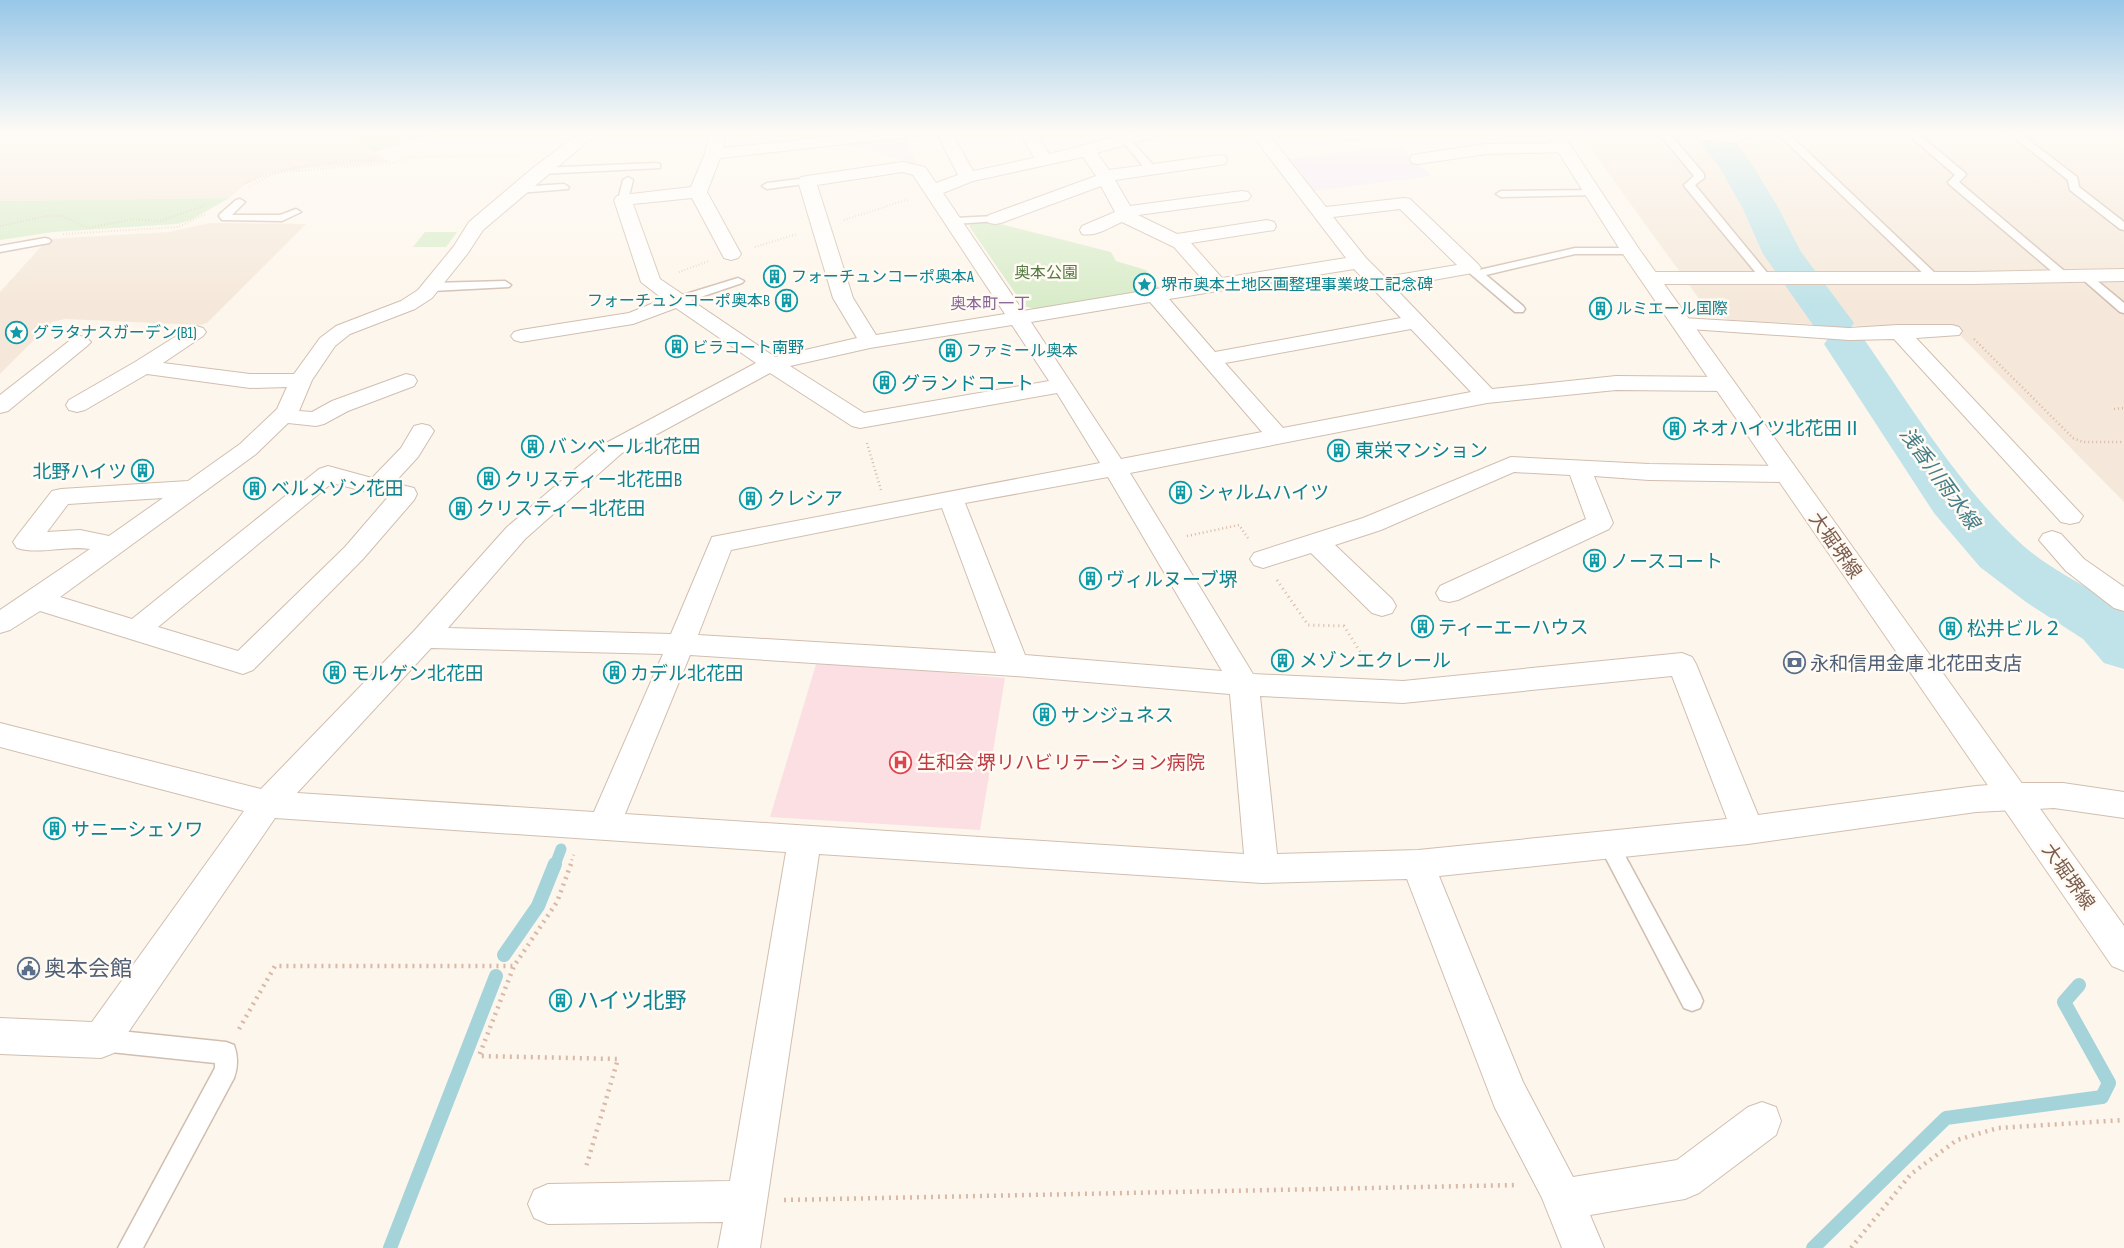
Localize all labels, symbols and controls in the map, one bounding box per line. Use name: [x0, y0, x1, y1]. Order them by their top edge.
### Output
building icon: フォーチュンコーポ奥本A: [763, 264, 787, 288]
park label: 奥本公園: [1014, 264, 1078, 283]
place label: フォーチュンコーポ奥本A: [791, 268, 974, 287]
place icon: 堺市奥本土地区画整理事業竣工記念碑: [1133, 272, 1157, 296]
place label: 堺市奥本土地区画整理事業竣工記念碑: [1161, 276, 1433, 295]
building icon: フォーチュンコーポ奥本B: [774, 288, 798, 312]
place label: フォーチュンコーポ奥本B: [587, 292, 770, 311]
district label: 奥本町一丁: [950, 295, 1030, 314]
building icon: ルミエール国際: [1588, 296, 1612, 320]
place label: ルミエール国際: [1616, 300, 1728, 319]
place icon: グラタナスガーデン(B1): [5, 320, 29, 344]
place label: グラタナスガーデン(B1): [33, 324, 197, 343]
building icon: ビラコート南野: [664, 335, 688, 359]
building icon: ファミール奥本: [938, 338, 962, 362]
place label: ビラコート南野: [692, 339, 804, 358]
place label: ファミール奥本: [966, 342, 1078, 361]
building icon: グランドコート: [873, 371, 897, 395]
place label: グランドコート: [901, 373, 1034, 396]
building icon: ネオハイツ北花田Ⅱ: [1663, 416, 1687, 440]
place label: ネオハイツ北花田Ⅱ: [1691, 418, 1862, 441]
water label: 浅香川雨水線: [1894, 423, 1986, 537]
building icon: バンベール北花田: [520, 434, 544, 458]
place label: バンベール北花田: [548, 436, 701, 459]
building icon: 東栄マンション: [1327, 438, 1351, 462]
place label: 東栄マンション: [1355, 440, 1488, 463]
building icon: 北野ハイツ: [131, 459, 155, 483]
place label: 北野ハイツ: [32, 461, 127, 484]
building icon: クリスティー北花田B: [476, 467, 500, 491]
place label: クリスティー北花田B: [504, 469, 682, 492]
building icon: ベルメゾン花田: [243, 476, 267, 500]
place label: ベルメゾン花田: [271, 478, 404, 501]
building icon: シャルムハイツ: [1169, 480, 1193, 504]
place label: シャルムハイツ: [1197, 482, 1329, 505]
building icon: クレシア: [739, 486, 763, 510]
place label: クレシア: [767, 488, 843, 511]
building icon: クリスティー北花田: [448, 496, 472, 520]
place label: クリスティー北花田: [476, 498, 646, 521]
street label: 大堀堺線: [1804, 508, 1866, 584]
building icon: ノースコート: [1582, 549, 1606, 573]
place label: ノースコート: [1610, 551, 1723, 574]
building icon: ヴィルヌーブ堺: [1078, 567, 1102, 591]
place label: ヴィルヌーブ堺: [1106, 569, 1238, 592]
building icon: ティーエーハウス: [1410, 615, 1434, 639]
building icon: 松井ビル２: [1939, 616, 1963, 640]
place label: ティーエーハウス: [1438, 617, 1588, 640]
place label: 松井ビル２: [1967, 618, 2062, 641]
building icon: メゾンエクレール: [1271, 648, 1295, 672]
place label: メゾンエクレール: [1299, 650, 1451, 673]
bank icon: 永和信用金庫 北花田支店: [1782, 651, 1806, 675]
place label: 永和信用金庫 北花田支店: [1810, 653, 2022, 676]
building icon: モルゲン北花田: [323, 661, 347, 685]
building icon: カデル北花田: [602, 661, 626, 685]
place label: モルゲン北花田: [351, 663, 484, 686]
place label: カデル北花田: [630, 663, 744, 686]
building icon: サンジュネス: [1033, 703, 1057, 727]
place label: サンジュネス: [1061, 705, 1174, 728]
hospital icon: 生和会 堺リハビリテーション病院: [889, 750, 913, 774]
place label: 生和会 堺リハビリテーション病院: [917, 752, 1205, 775]
building icon: サニーシェソワ: [43, 817, 67, 841]
place label: サニーシェソワ: [71, 819, 204, 842]
street label: 大堀堺線: [2037, 839, 2099, 915]
public building icon: 奥本会館: [16, 956, 40, 980]
place label: 奥本会館: [44, 956, 132, 983]
building icon: ハイツ北野: [549, 988, 573, 1012]
place label: ハイツ北野: [577, 988, 687, 1015]

